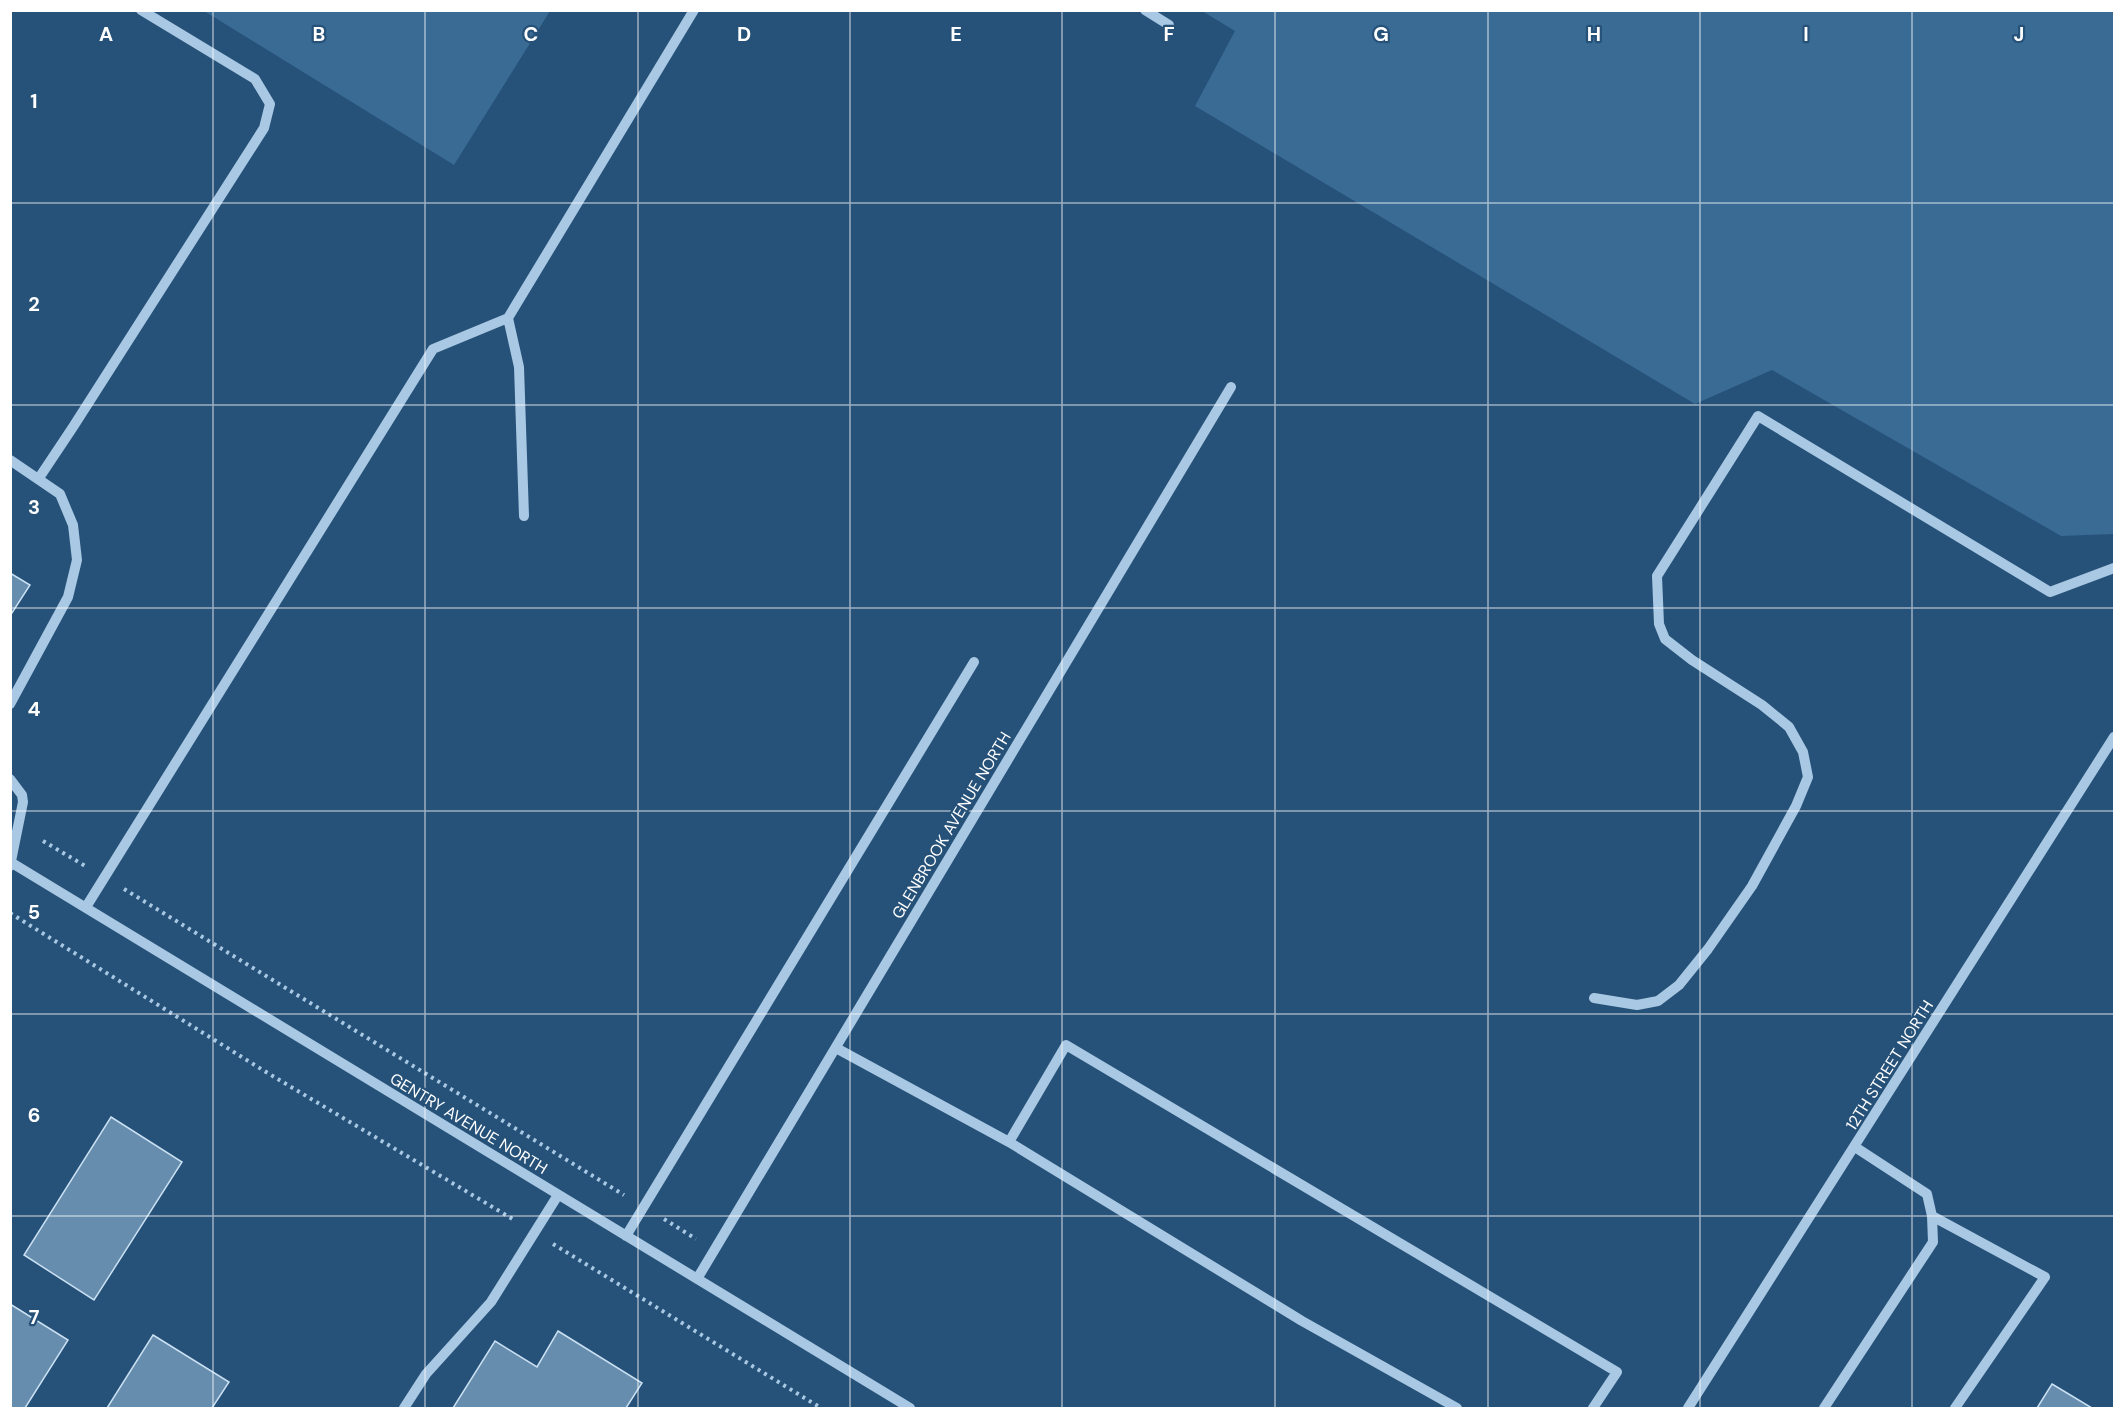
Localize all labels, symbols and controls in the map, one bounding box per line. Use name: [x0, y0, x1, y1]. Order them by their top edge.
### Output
text: A: [99, 21, 113, 47]
text: B: [313, 21, 325, 47]
text: C: [524, 21, 538, 47]
text: D: [737, 21, 751, 47]
text: E: [950, 21, 962, 47]
text: F: [1163, 21, 1175, 47]
text: G: [1373, 21, 1389, 47]
text: H: [1587, 21, 1601, 47]
text: I: [1803, 21, 1809, 47]
text: J: [2014, 21, 2024, 47]
text: 1: [30, 88, 38, 114]
text: 2: [28, 291, 40, 317]
text: 3: [28, 494, 40, 520]
text: 4: [28, 696, 41, 722]
street label: GLENBROOK AVENUE NORTH: [887, 728, 1016, 923]
text: 5: [28, 899, 40, 925]
street label: 12TH STREET NORTH: [1841, 996, 1938, 1134]
street label: GENTRY AVENUE NORTH: [386, 1068, 551, 1179]
text: 6: [28, 1102, 40, 1128]
text: 7: [29, 1304, 40, 1330]

